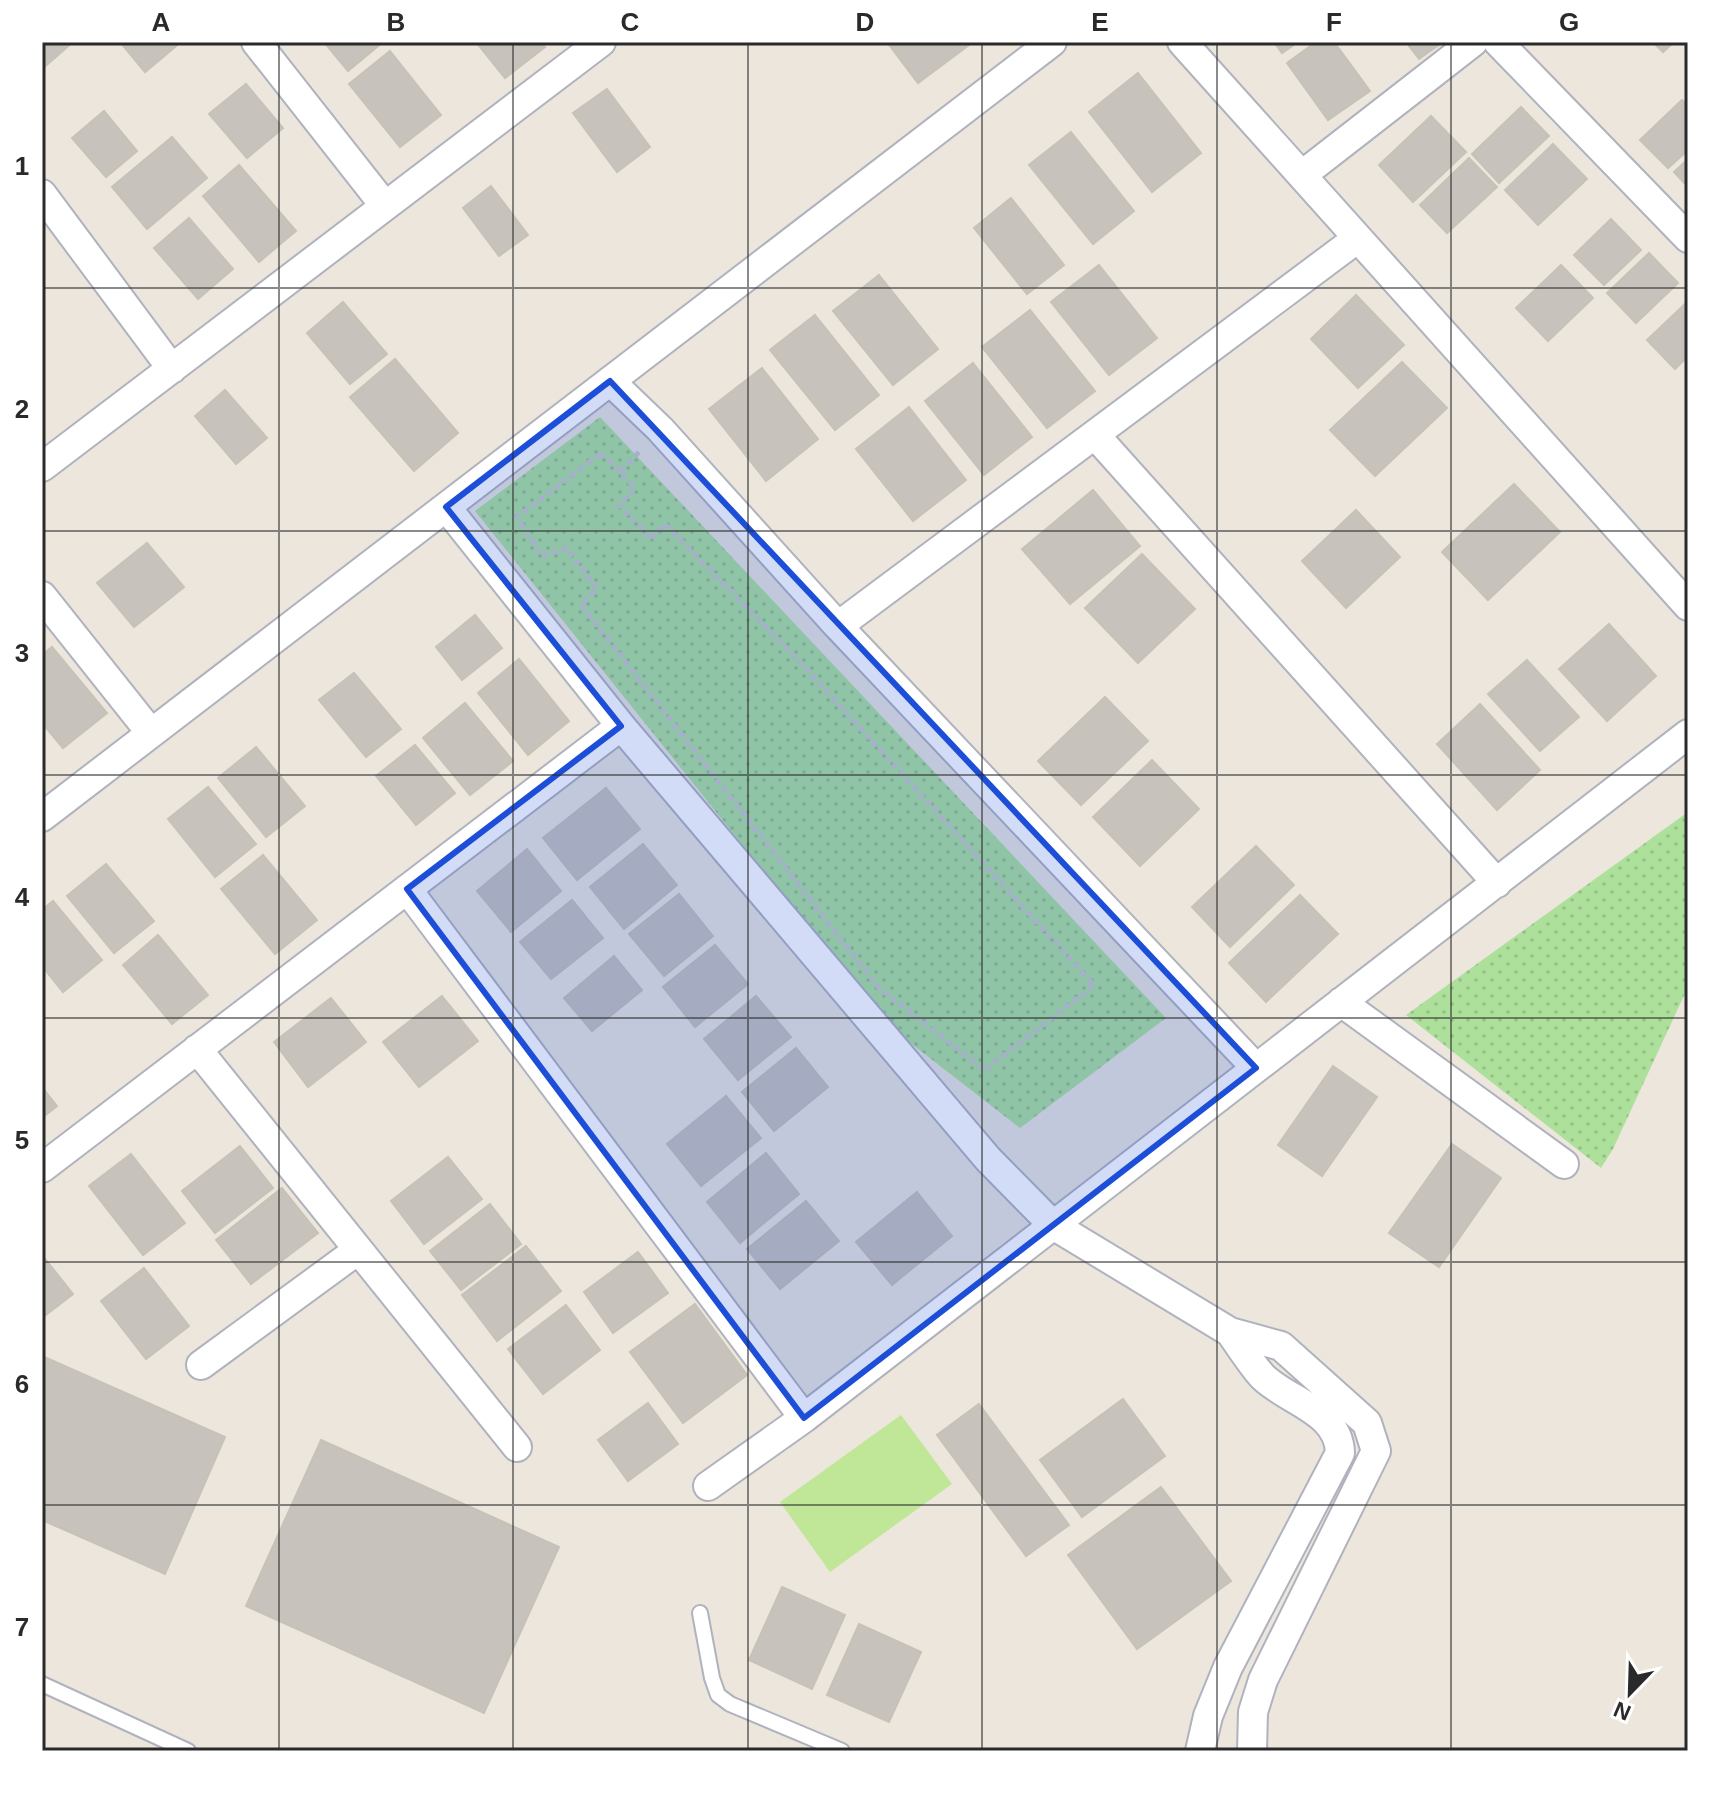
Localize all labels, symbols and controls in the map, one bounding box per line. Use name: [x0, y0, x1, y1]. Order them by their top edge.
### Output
text: A: [152, 7, 171, 37]
text: B: [387, 7, 405, 37]
text: C: [621, 7, 640, 37]
text: D: [856, 7, 874, 37]
text: E: [1091, 7, 1109, 37]
text: F: [1326, 7, 1342, 37]
text: G: [1559, 7, 1579, 37]
text: 1: [15, 151, 29, 181]
text: 2: [15, 394, 29, 424]
text: 3: [15, 638, 29, 668]
text: 4: [15, 882, 30, 912]
text: 5: [15, 1125, 29, 1155]
text: 6: [15, 1369, 29, 1399]
text: 7: [15, 1612, 29, 1642]
north arrow: [1590, 1653, 1670, 1733]
text: N: [1610, 1696, 1635, 1726]

